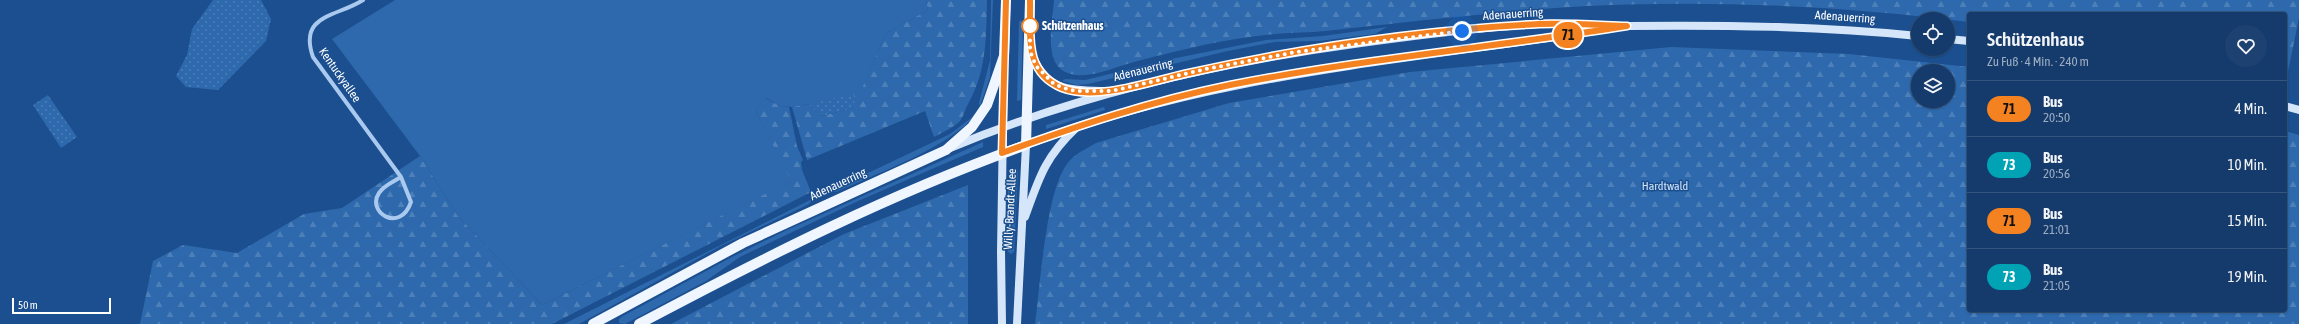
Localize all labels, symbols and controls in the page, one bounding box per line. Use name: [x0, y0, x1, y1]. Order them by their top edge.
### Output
street label: Adenauerring: [1482, 5, 1544, 23]
street label: Adenauerring: [1814, 8, 1876, 26]
map controls: [1911, 12, 1955, 108]
button: locate: [1911, 12, 1955, 56]
marker: Schützenhaus: [1021, 17, 1039, 35]
place label: Schützenhaus: [1042, 19, 1104, 33]
your location: [1452, 21, 1472, 41]
line badge: 71: [1550, 22, 1586, 48]
button: heart: [2225, 25, 2267, 67]
text: 71: [1561, 27, 1575, 43]
text: Schützenhaus: [1987, 28, 2084, 50]
street label: Kentuckyallee: [316, 45, 364, 105]
text: Zu Fuß · 4 Min. · 240 m: [1987, 54, 2089, 69]
street label: Adenauerring: [1112, 56, 1175, 84]
button: layers: [1911, 64, 1955, 108]
text: Bus: [2043, 93, 2063, 110]
text: 4 Min.: [2234, 100, 2267, 117]
text: 71: [2002, 101, 2016, 117]
text: 20:50: [2043, 110, 2070, 125]
text: Bus: [2043, 149, 2063, 166]
text: 10 Min.: [2227, 156, 2267, 173]
text: 73: [2002, 157, 2016, 173]
street label: Adenauerring: [808, 165, 869, 203]
text: 20:56: [2043, 166, 2070, 181]
street label: Willy-Brandt-Allee: [1001, 168, 1019, 250]
park label: Hardtwald: [1642, 179, 1688, 193]
text: Bus: [2043, 205, 2063, 222]
text: 15 Min.: [2227, 212, 2267, 229]
text: 71: [2002, 213, 2016, 229]
text: 21:01: [2043, 222, 2070, 237]
text: Bus: [2043, 261, 2063, 278]
text: 19 Min.: [2227, 268, 2267, 285]
text: 73: [2002, 269, 2016, 285]
text: 21:05: [2043, 278, 2070, 293]
scale bar: [12, 296, 111, 315]
text: 50 m: [18, 299, 38, 311]

